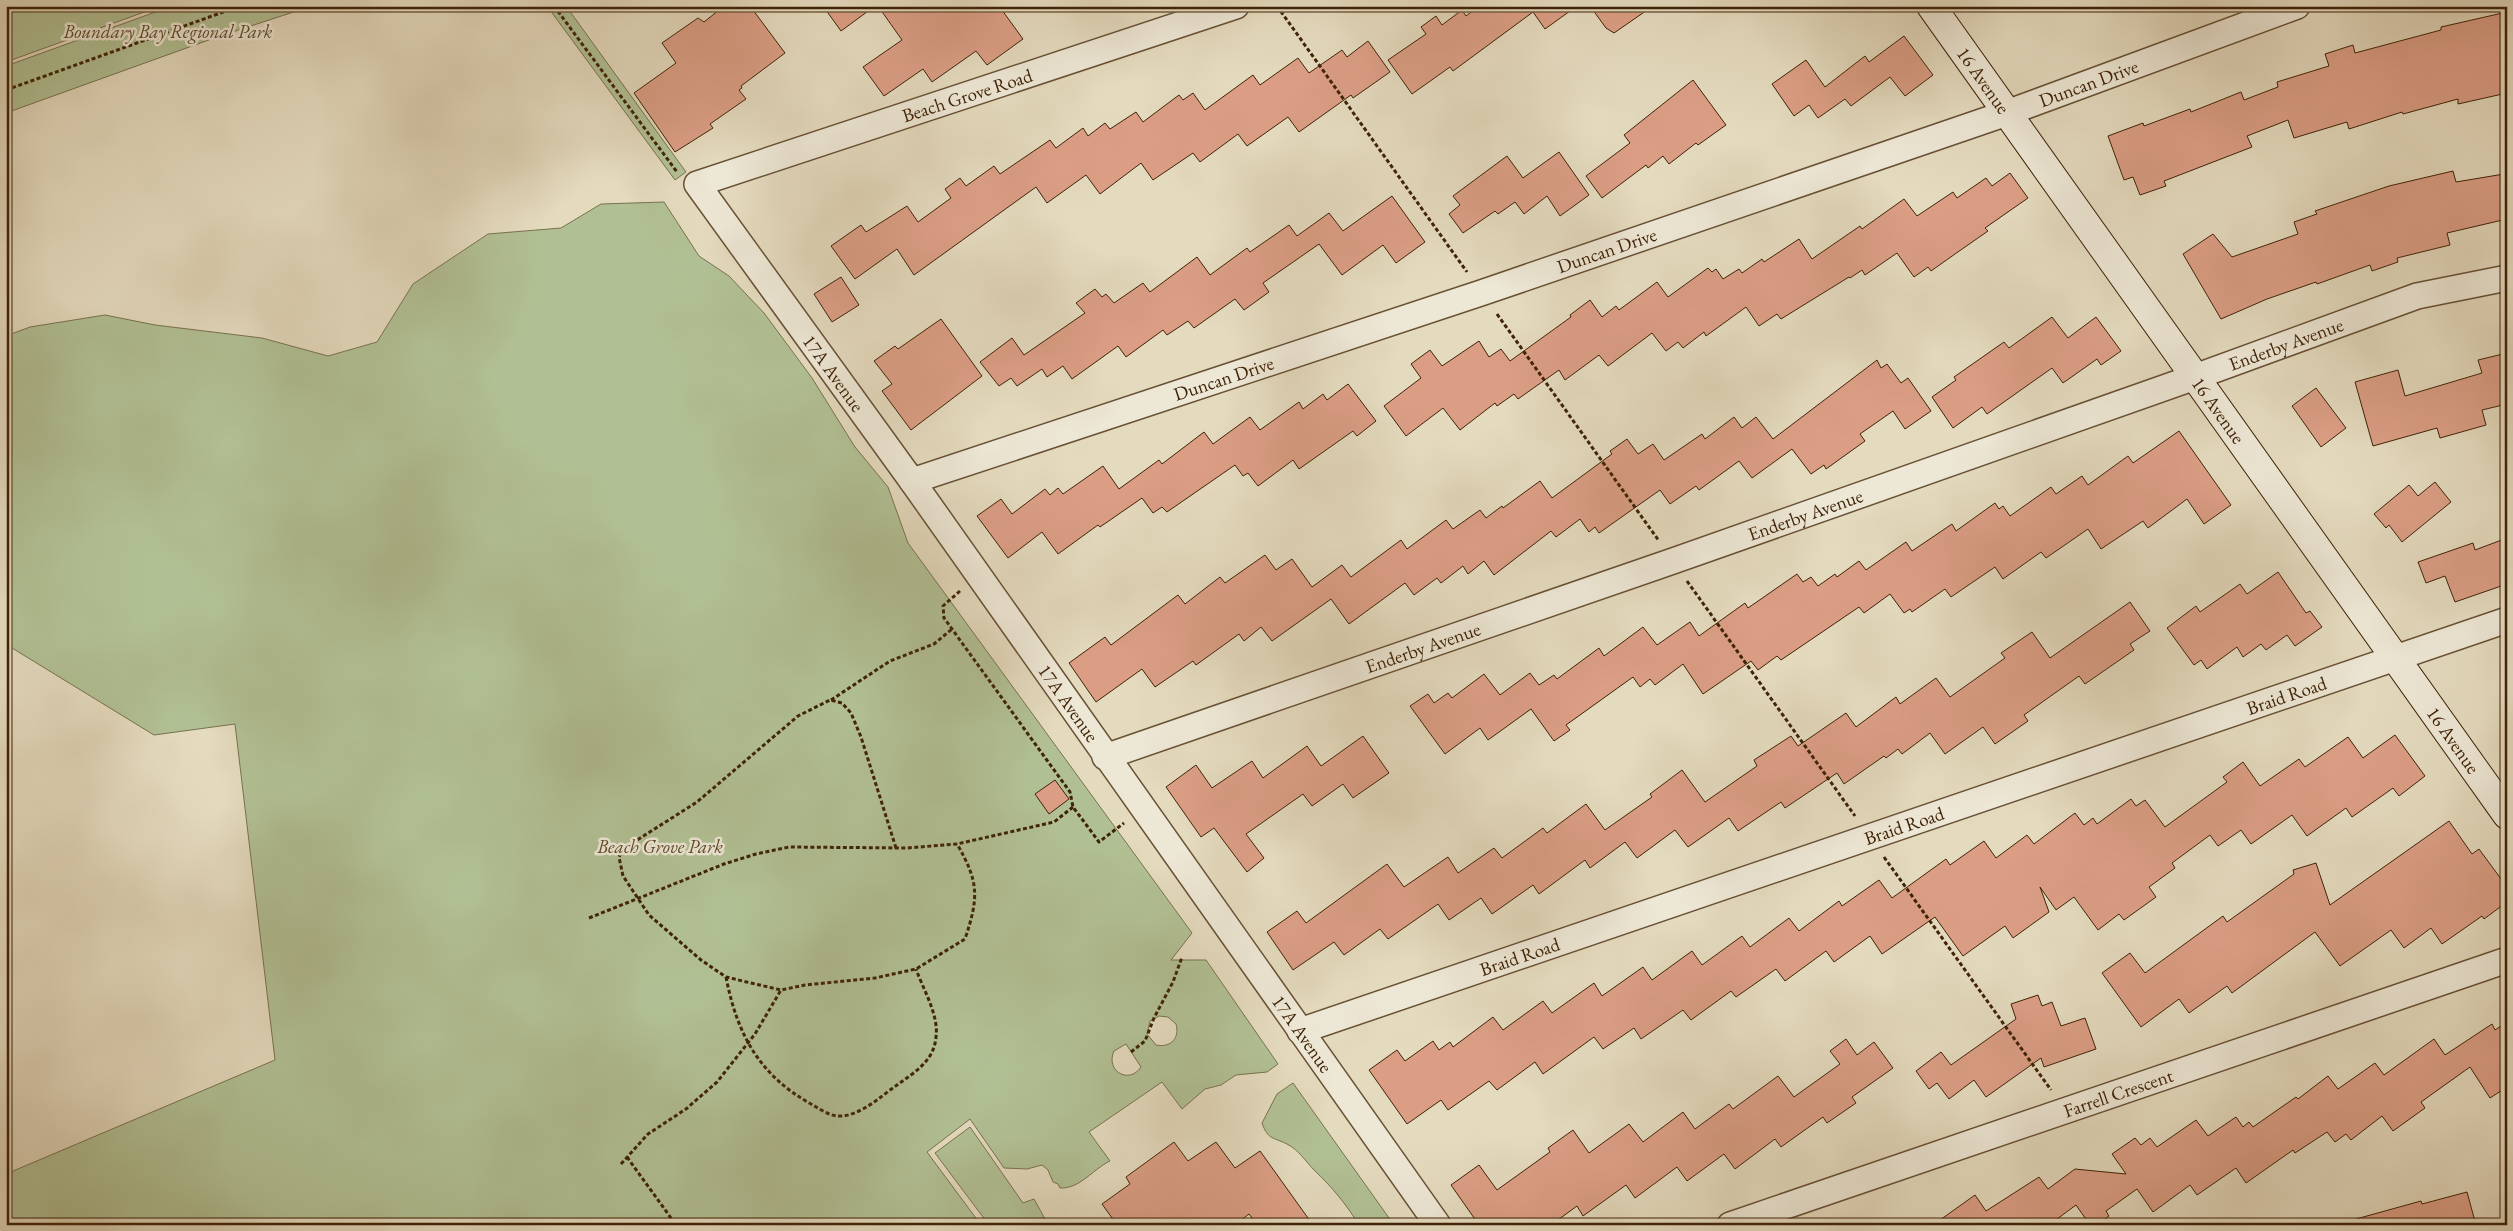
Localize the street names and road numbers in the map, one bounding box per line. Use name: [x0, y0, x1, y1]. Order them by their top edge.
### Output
street label: 16 Avenue: [1951, 42, 2016, 119]
street label: Duncan Drive: [2036, 54, 2142, 113]
street label: Beach Grove Road: [899, 63, 1036, 128]
street label: Duncan Drive: [1554, 222, 1660, 279]
street label: Enderby Avenue: [2225, 312, 2347, 377]
street label: 17A Avenue: [797, 330, 870, 417]
street label: Duncan Drive: [1170, 350, 1277, 407]
street label: 16 Avenue: [2186, 372, 2251, 449]
street label: Enderby Avenue: [1744, 483, 1866, 547]
street label: Enderby Avenue: [1362, 616, 1484, 679]
street label: 17A Avenue: [1032, 659, 1105, 747]
street label: Braid Road: [2243, 670, 2330, 721]
street label: 16 Avenue: [2421, 702, 2486, 779]
street label: Braid Road: [1861, 800, 1948, 851]
street label: Braid Road: [1476, 931, 1563, 982]
street label: 17A Avenue: [1266, 990, 1338, 1078]
street label: Farrell Crescent: [2060, 1063, 2176, 1123]

